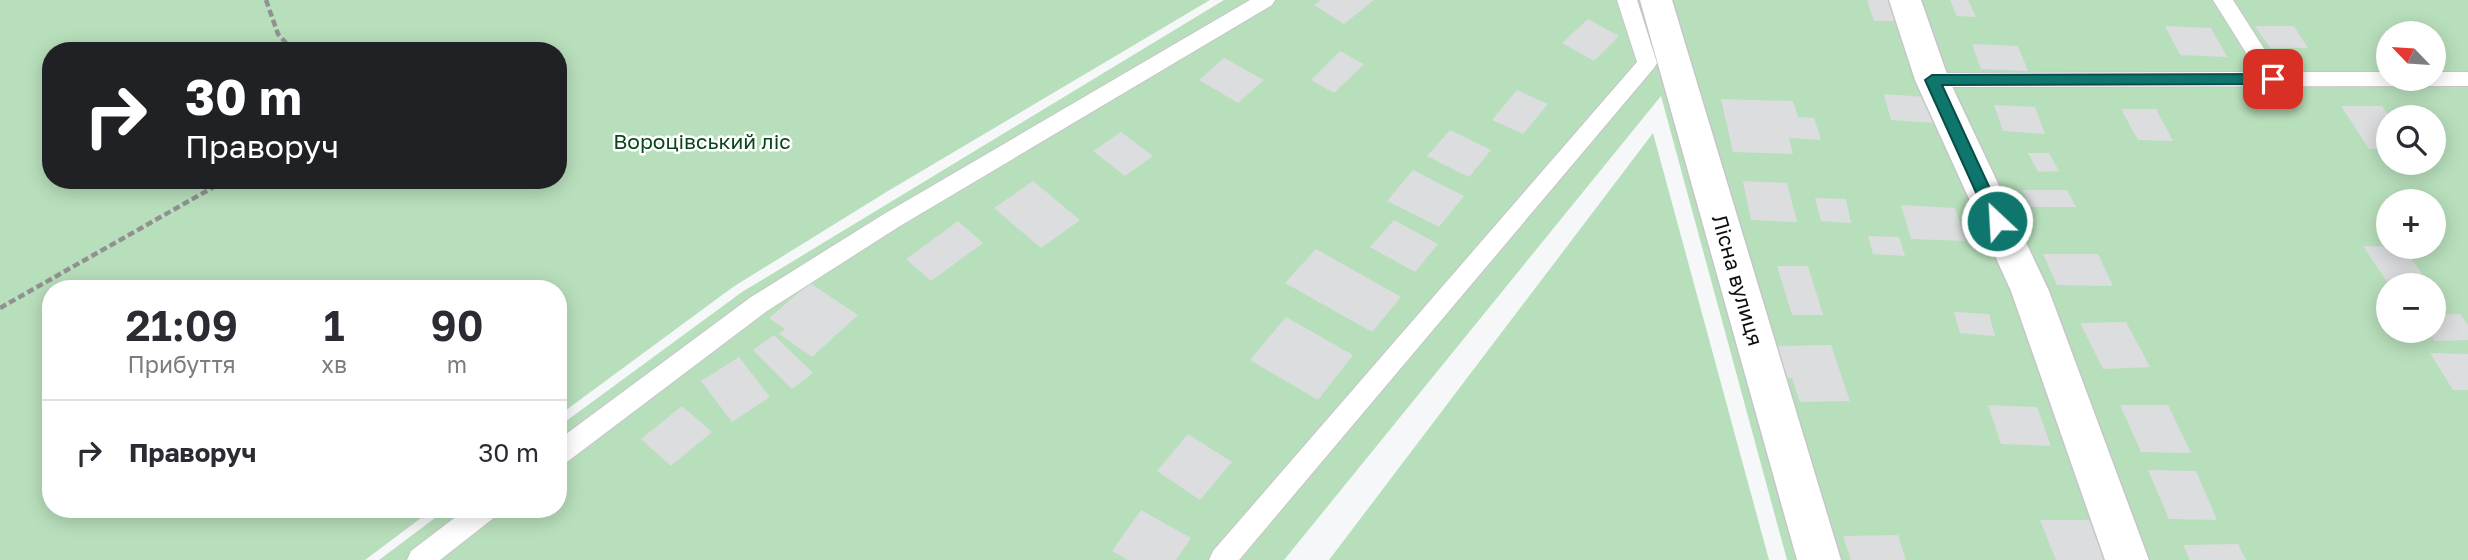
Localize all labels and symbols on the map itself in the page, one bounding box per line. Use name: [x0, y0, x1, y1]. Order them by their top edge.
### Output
north arrow: [2376, 21, 2446, 91]
pin: [2243, 49, 2303, 109]
park label: Вороцівський ліс: [613, 128, 791, 154]
position arrow: [1960, 184, 2034, 258]
street label: Лісна вулиця: [1707, 211, 1769, 349]

